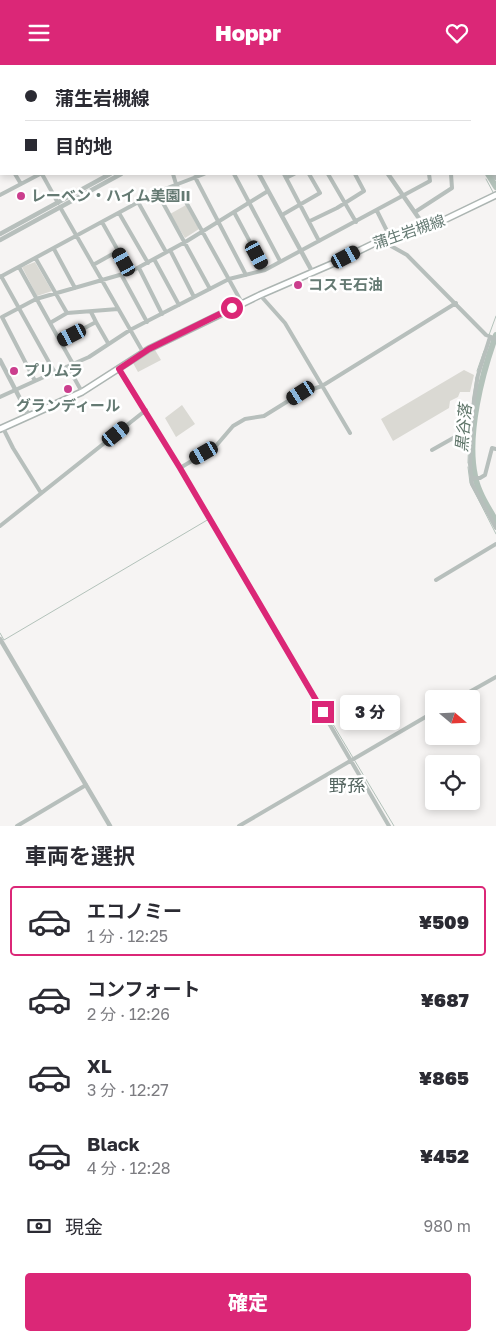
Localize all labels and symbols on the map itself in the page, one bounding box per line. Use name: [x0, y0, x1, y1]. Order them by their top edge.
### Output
place label: レーベン・ハイム美園II: [31, 186, 191, 204]
marker: レーベン・ハイム美園II: [15, 190, 27, 202]
street label: 蒲生岩槻線: [370, 210, 447, 252]
car: [243, 238, 270, 272]
car: [329, 243, 362, 271]
car: [110, 245, 137, 279]
place label: コスモ石油: [308, 275, 383, 293]
marker: コスモ石油: [292, 279, 304, 291]
route start: [221, 297, 243, 319]
car: [55, 322, 88, 348]
place label: プリムラ: [24, 361, 83, 379]
marker: プリムラ: [8, 365, 20, 377]
car: [284, 379, 317, 407]
marker: グランディール: [62, 383, 74, 395]
place label: グランディール: [16, 396, 120, 414]
water label: 黒谷落: [451, 400, 475, 453]
car: [99, 419, 132, 449]
car: [187, 439, 220, 467]
north arrow: [425, 690, 480, 745]
callout: 3 分: [340, 695, 400, 729]
route end: [312, 701, 334, 723]
district label: 野孫: [329, 774, 365, 796]

